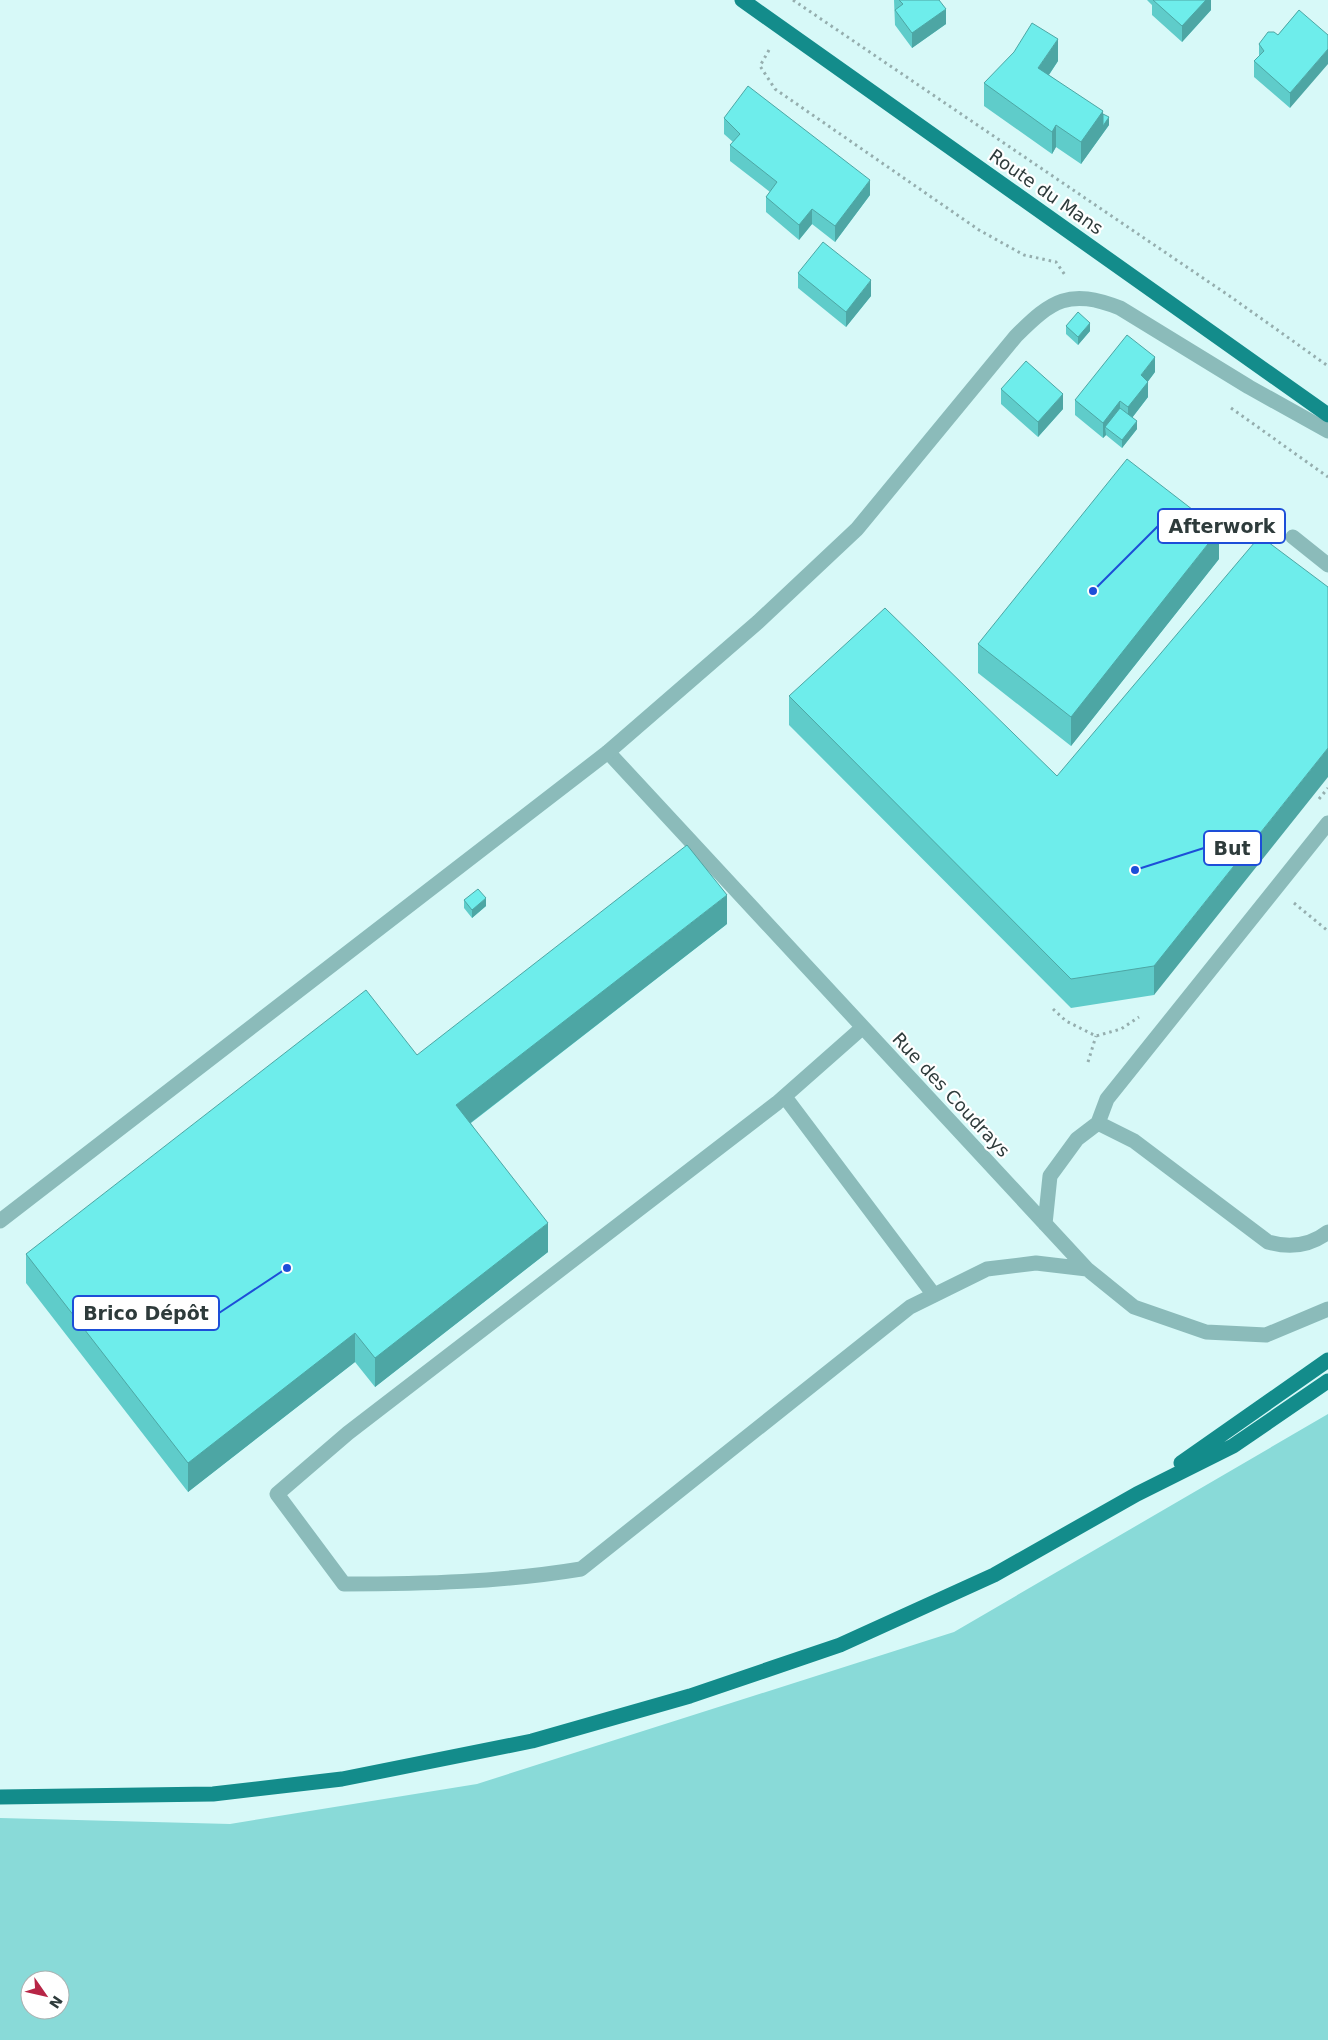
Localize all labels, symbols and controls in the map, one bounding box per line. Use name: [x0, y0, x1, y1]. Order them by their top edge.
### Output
street label: Route du Mans: [985, 145, 1107, 239]
callout: Afterwork: [1158, 509, 1285, 543]
text: Afterwork: [1169, 515, 1276, 537]
callout: But: [1204, 831, 1261, 865]
text: But: [1213, 837, 1251, 859]
street label: Rue des Coudrays: [888, 1028, 1014, 1161]
callout: Brico Dépôt: [73, 1296, 219, 1330]
text: Brico Dépôt: [83, 1302, 209, 1324]
north arrow: [20, 1970, 70, 2020]
text: N: [46, 1993, 66, 2012]

